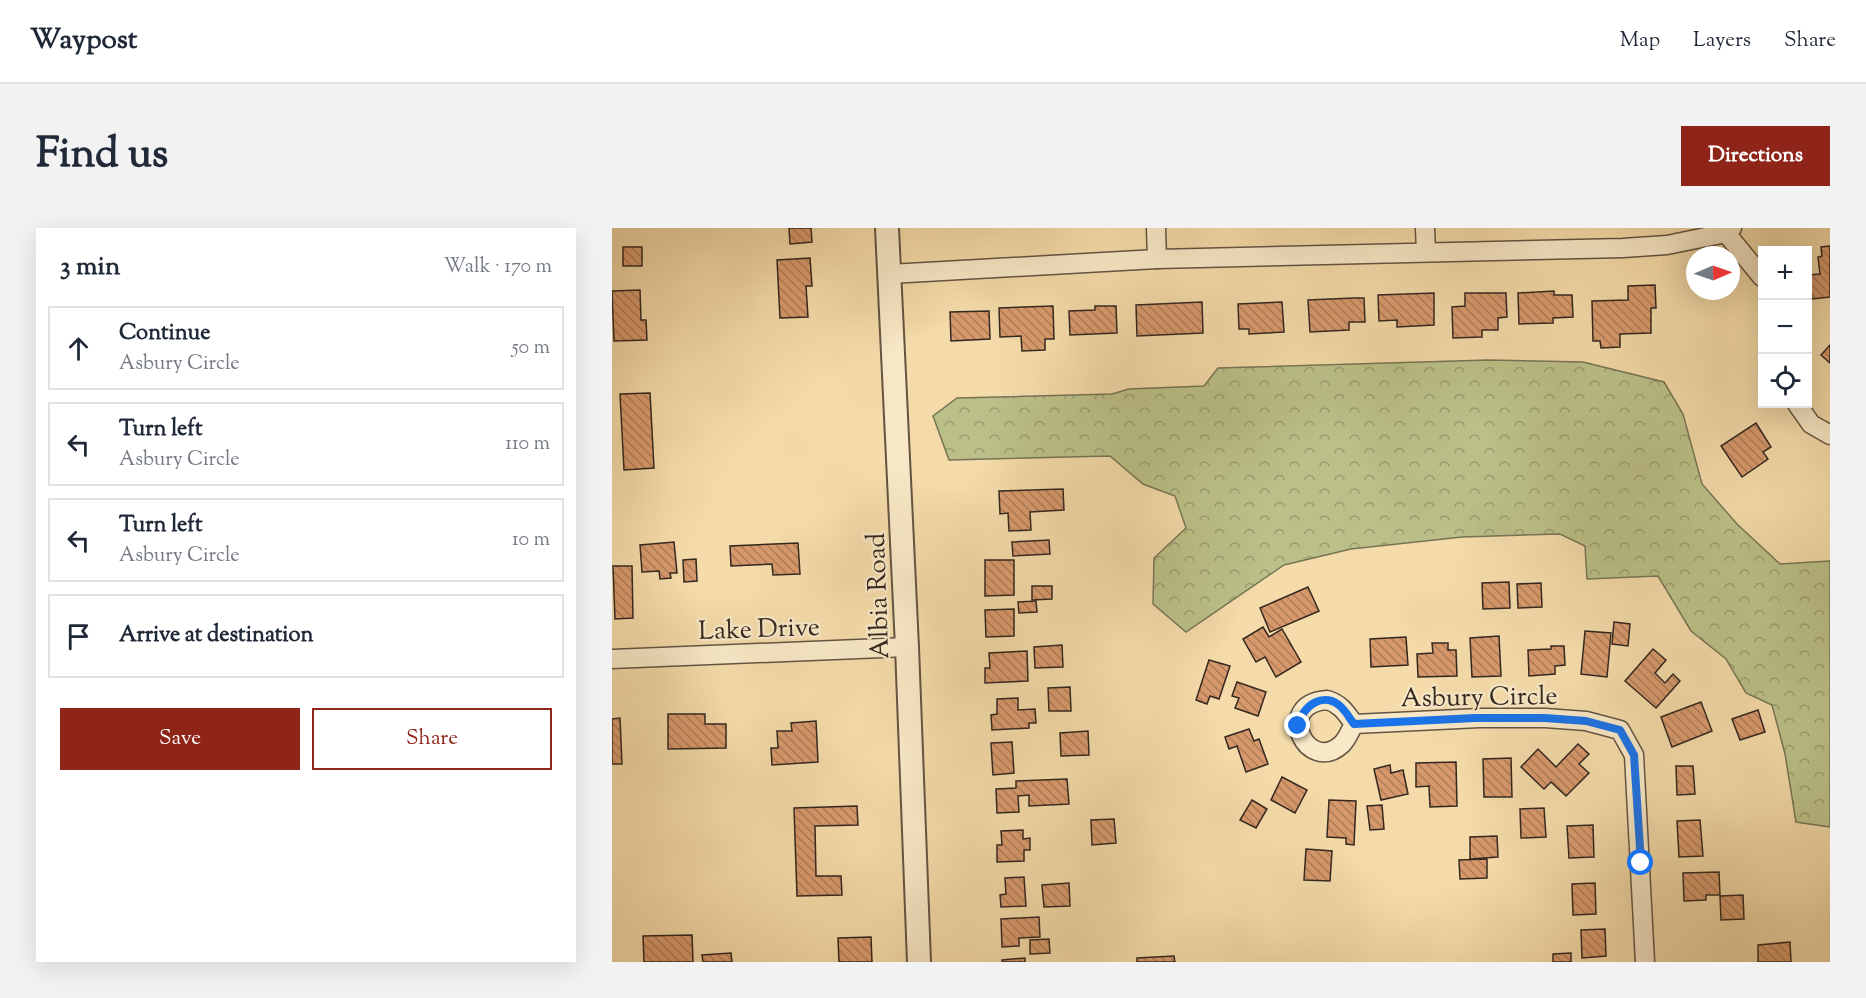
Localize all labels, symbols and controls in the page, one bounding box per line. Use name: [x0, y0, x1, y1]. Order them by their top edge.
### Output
text: Waypost: [30, 21, 137, 61]
text: Map: [1620, 26, 1660, 56]
text: Layers: [1693, 26, 1751, 56]
text: Share: [1784, 26, 1836, 56]
text: Find us: [36, 126, 168, 186]
button: Directions: [1681, 126, 1830, 186]
north arrow: [1686, 246, 1740, 300]
map controls: [1758, 246, 1812, 408]
button: +: [1758, 246, 1812, 300]
text: 3 min: [60, 249, 120, 286]
text: Walk · 170 m: [444, 253, 552, 282]
button: −: [1758, 300, 1812, 354]
text: Continue: [119, 318, 210, 350]
icon: ahead: [62, 332, 95, 365]
text: 50 m: [512, 334, 550, 363]
text: Asbury Circle: [119, 350, 240, 379]
button: locate: [1758, 354, 1812, 408]
text: Turn left: [119, 414, 202, 446]
icon: left: [62, 428, 95, 461]
text: 110 m: [505, 430, 550, 459]
text: Asbury Circle: [119, 446, 240, 475]
text: Turn left: [119, 510, 202, 542]
icon: left: [62, 524, 95, 557]
text: 10 m: [512, 526, 550, 555]
street label: Albia Road: [859, 532, 900, 660]
text: Asbury Circle: [119, 542, 240, 571]
street label: Lake Drive: [698, 610, 820, 651]
icon: arrive: [62, 620, 95, 653]
text: Arrive at destination: [119, 620, 314, 652]
street label: Asbury Circle: [1400, 679, 1558, 718]
button: Save: [60, 708, 300, 770]
button: Share: [312, 708, 552, 770]
route end: [1284, 712, 1310, 738]
route start: [1627, 849, 1653, 875]

